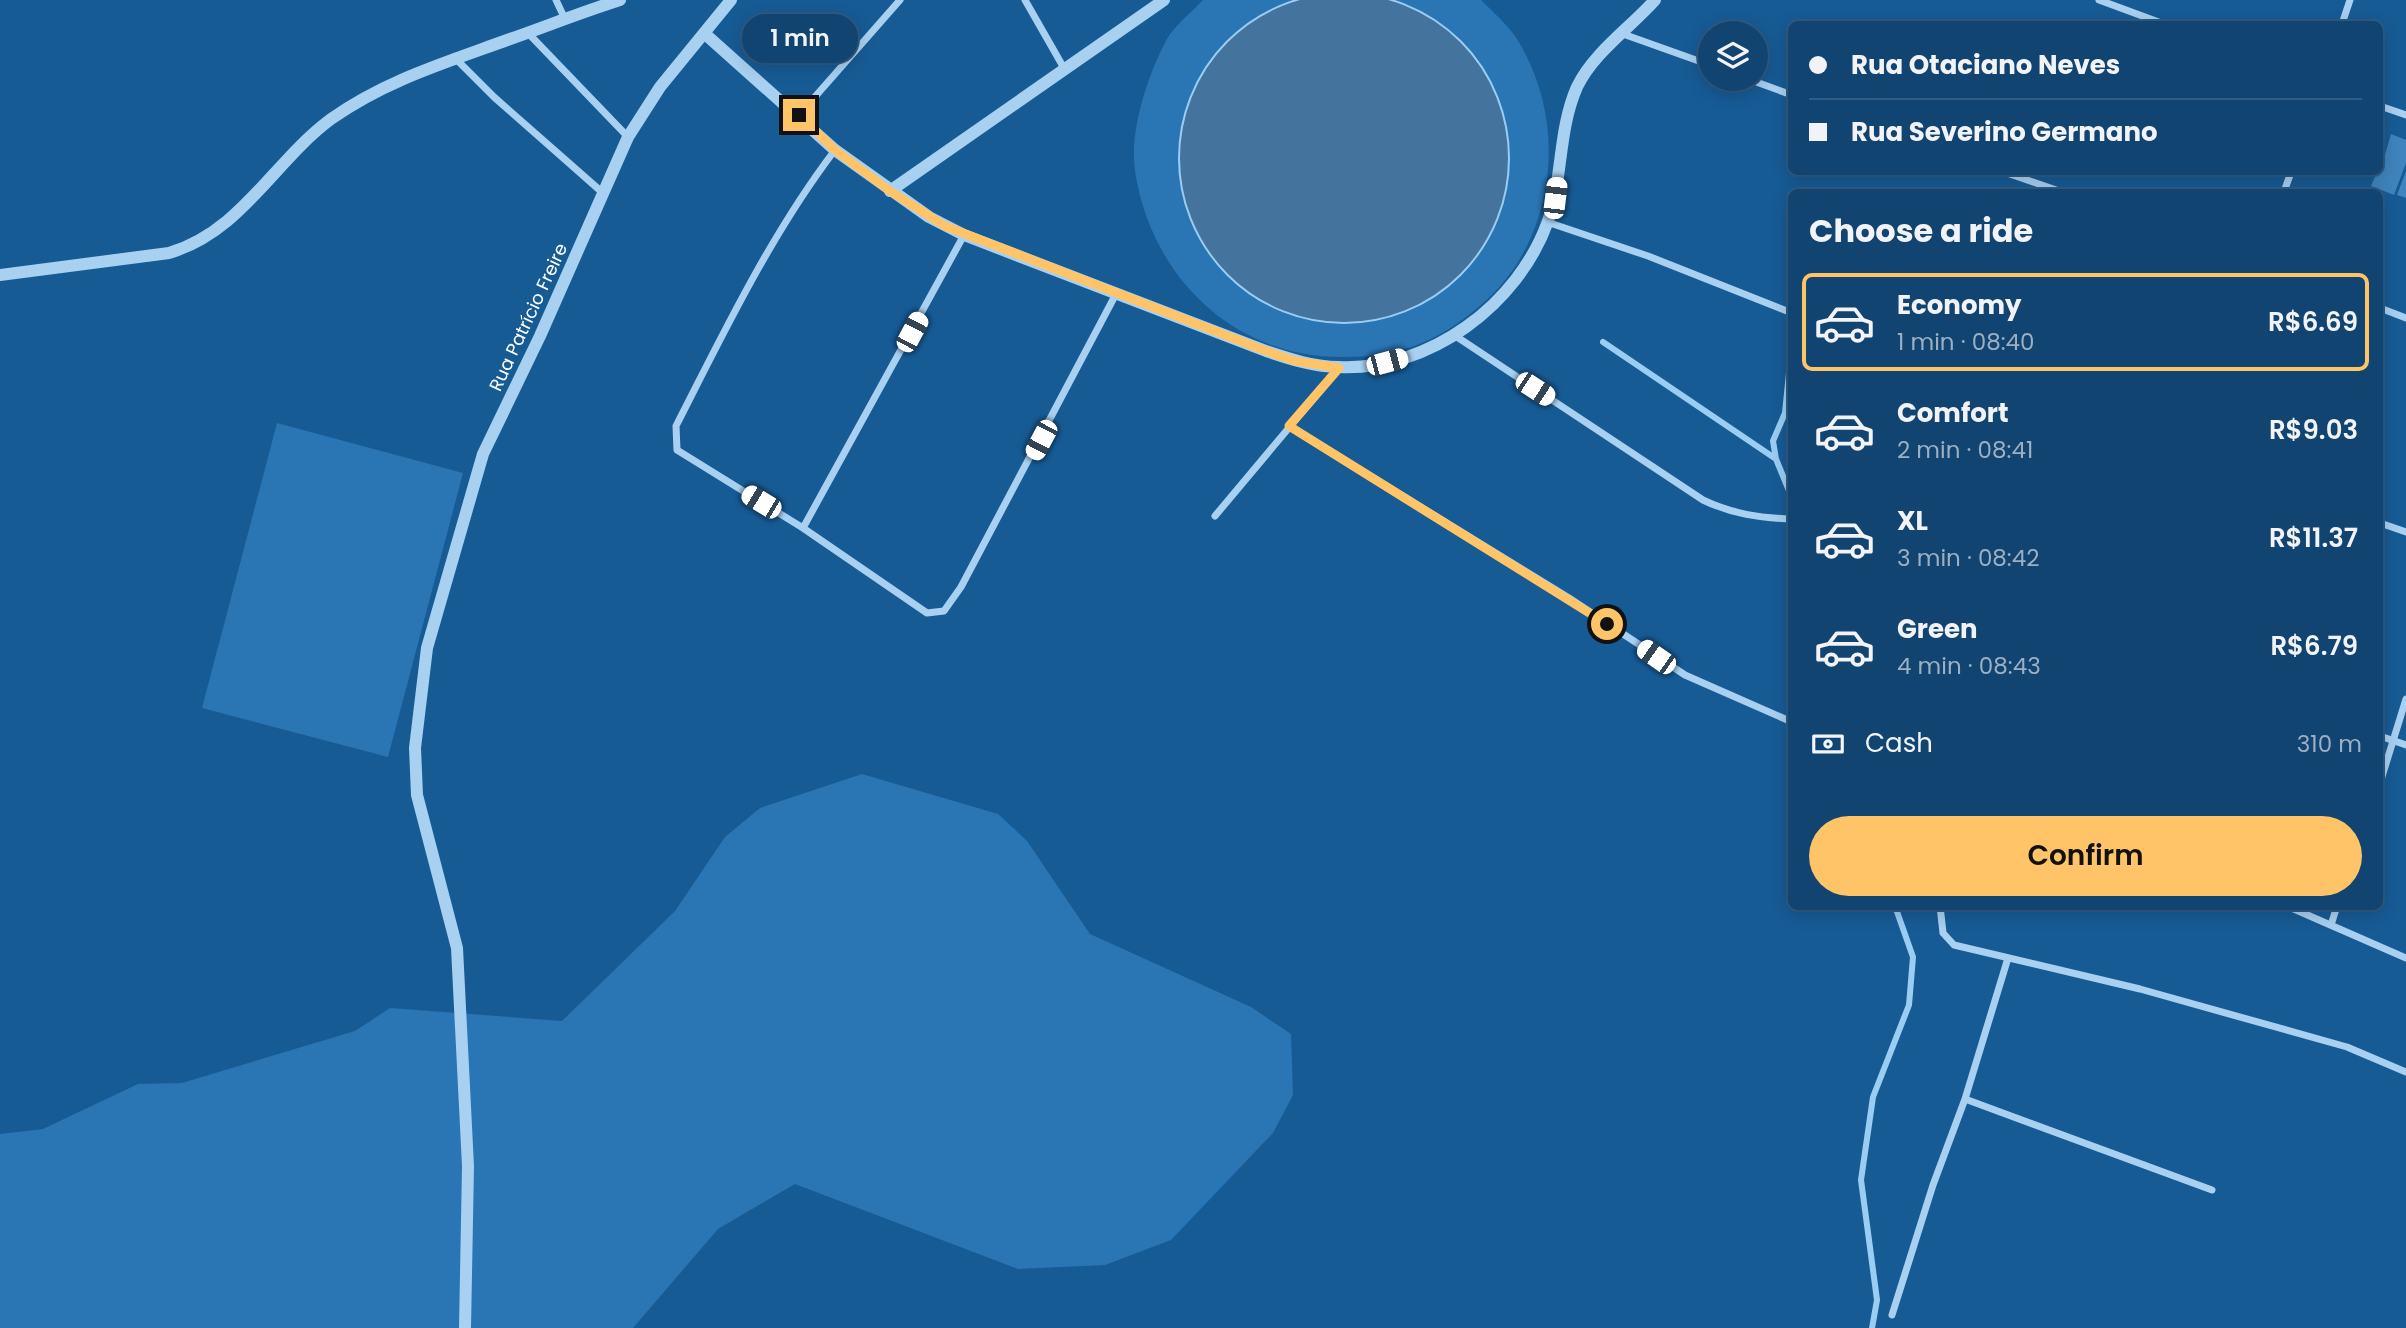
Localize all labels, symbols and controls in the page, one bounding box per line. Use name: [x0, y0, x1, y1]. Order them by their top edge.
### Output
callout: 1 min: [741, 13, 857, 62]
map controls: [1698, 21, 1768, 91]
button: layers: [1698, 21, 1768, 91]
text: 1 min: [770, 22, 830, 54]
text: Rua Otaciano Neves: [1851, 47, 2120, 83]
route end: [783, 99, 815, 131]
text: Rua Severino Germano: [1851, 114, 2158, 150]
car: [1543, 176, 1568, 220]
text: Choose a ride: [1809, 208, 2033, 253]
street label: Rua Patrício Freire: [483, 239, 573, 395]
text: Economy: [1897, 287, 2021, 323]
icon: car: [1813, 291, 1876, 354]
text: R$6.69: [2268, 304, 2358, 340]
car: [893, 309, 932, 355]
text: 1 min · 08:40: [1897, 326, 2035, 358]
car: [1364, 346, 1411, 378]
car: [1512, 369, 1559, 409]
text: Comfort: [1897, 395, 2009, 431]
icon: car: [1813, 399, 1876, 462]
text: R$9.03: [2269, 412, 2358, 448]
car: [1022, 417, 1061, 463]
text: 2 min · 08:41: [1897, 434, 2033, 466]
car: [738, 482, 785, 522]
text: XL: [1897, 503, 1928, 539]
icon: car: [1813, 507, 1876, 570]
text: R$11.37: [2269, 520, 2358, 556]
text: 3 min · 08:42: [1897, 542, 2039, 574]
route start: [1591, 608, 1623, 640]
text: Green: [1897, 611, 1978, 647]
icon: car: [1813, 615, 1876, 678]
text: R$6.79: [2270, 628, 2358, 664]
car: [1633, 636, 1680, 678]
text: 4 min · 08:43: [1897, 650, 2041, 682]
icon: cash: [1809, 725, 1847, 763]
text: Cash: [1865, 725, 1933, 761]
text: 310 m: [2297, 728, 2362, 760]
button: Confirm: [1809, 816, 2362, 896]

